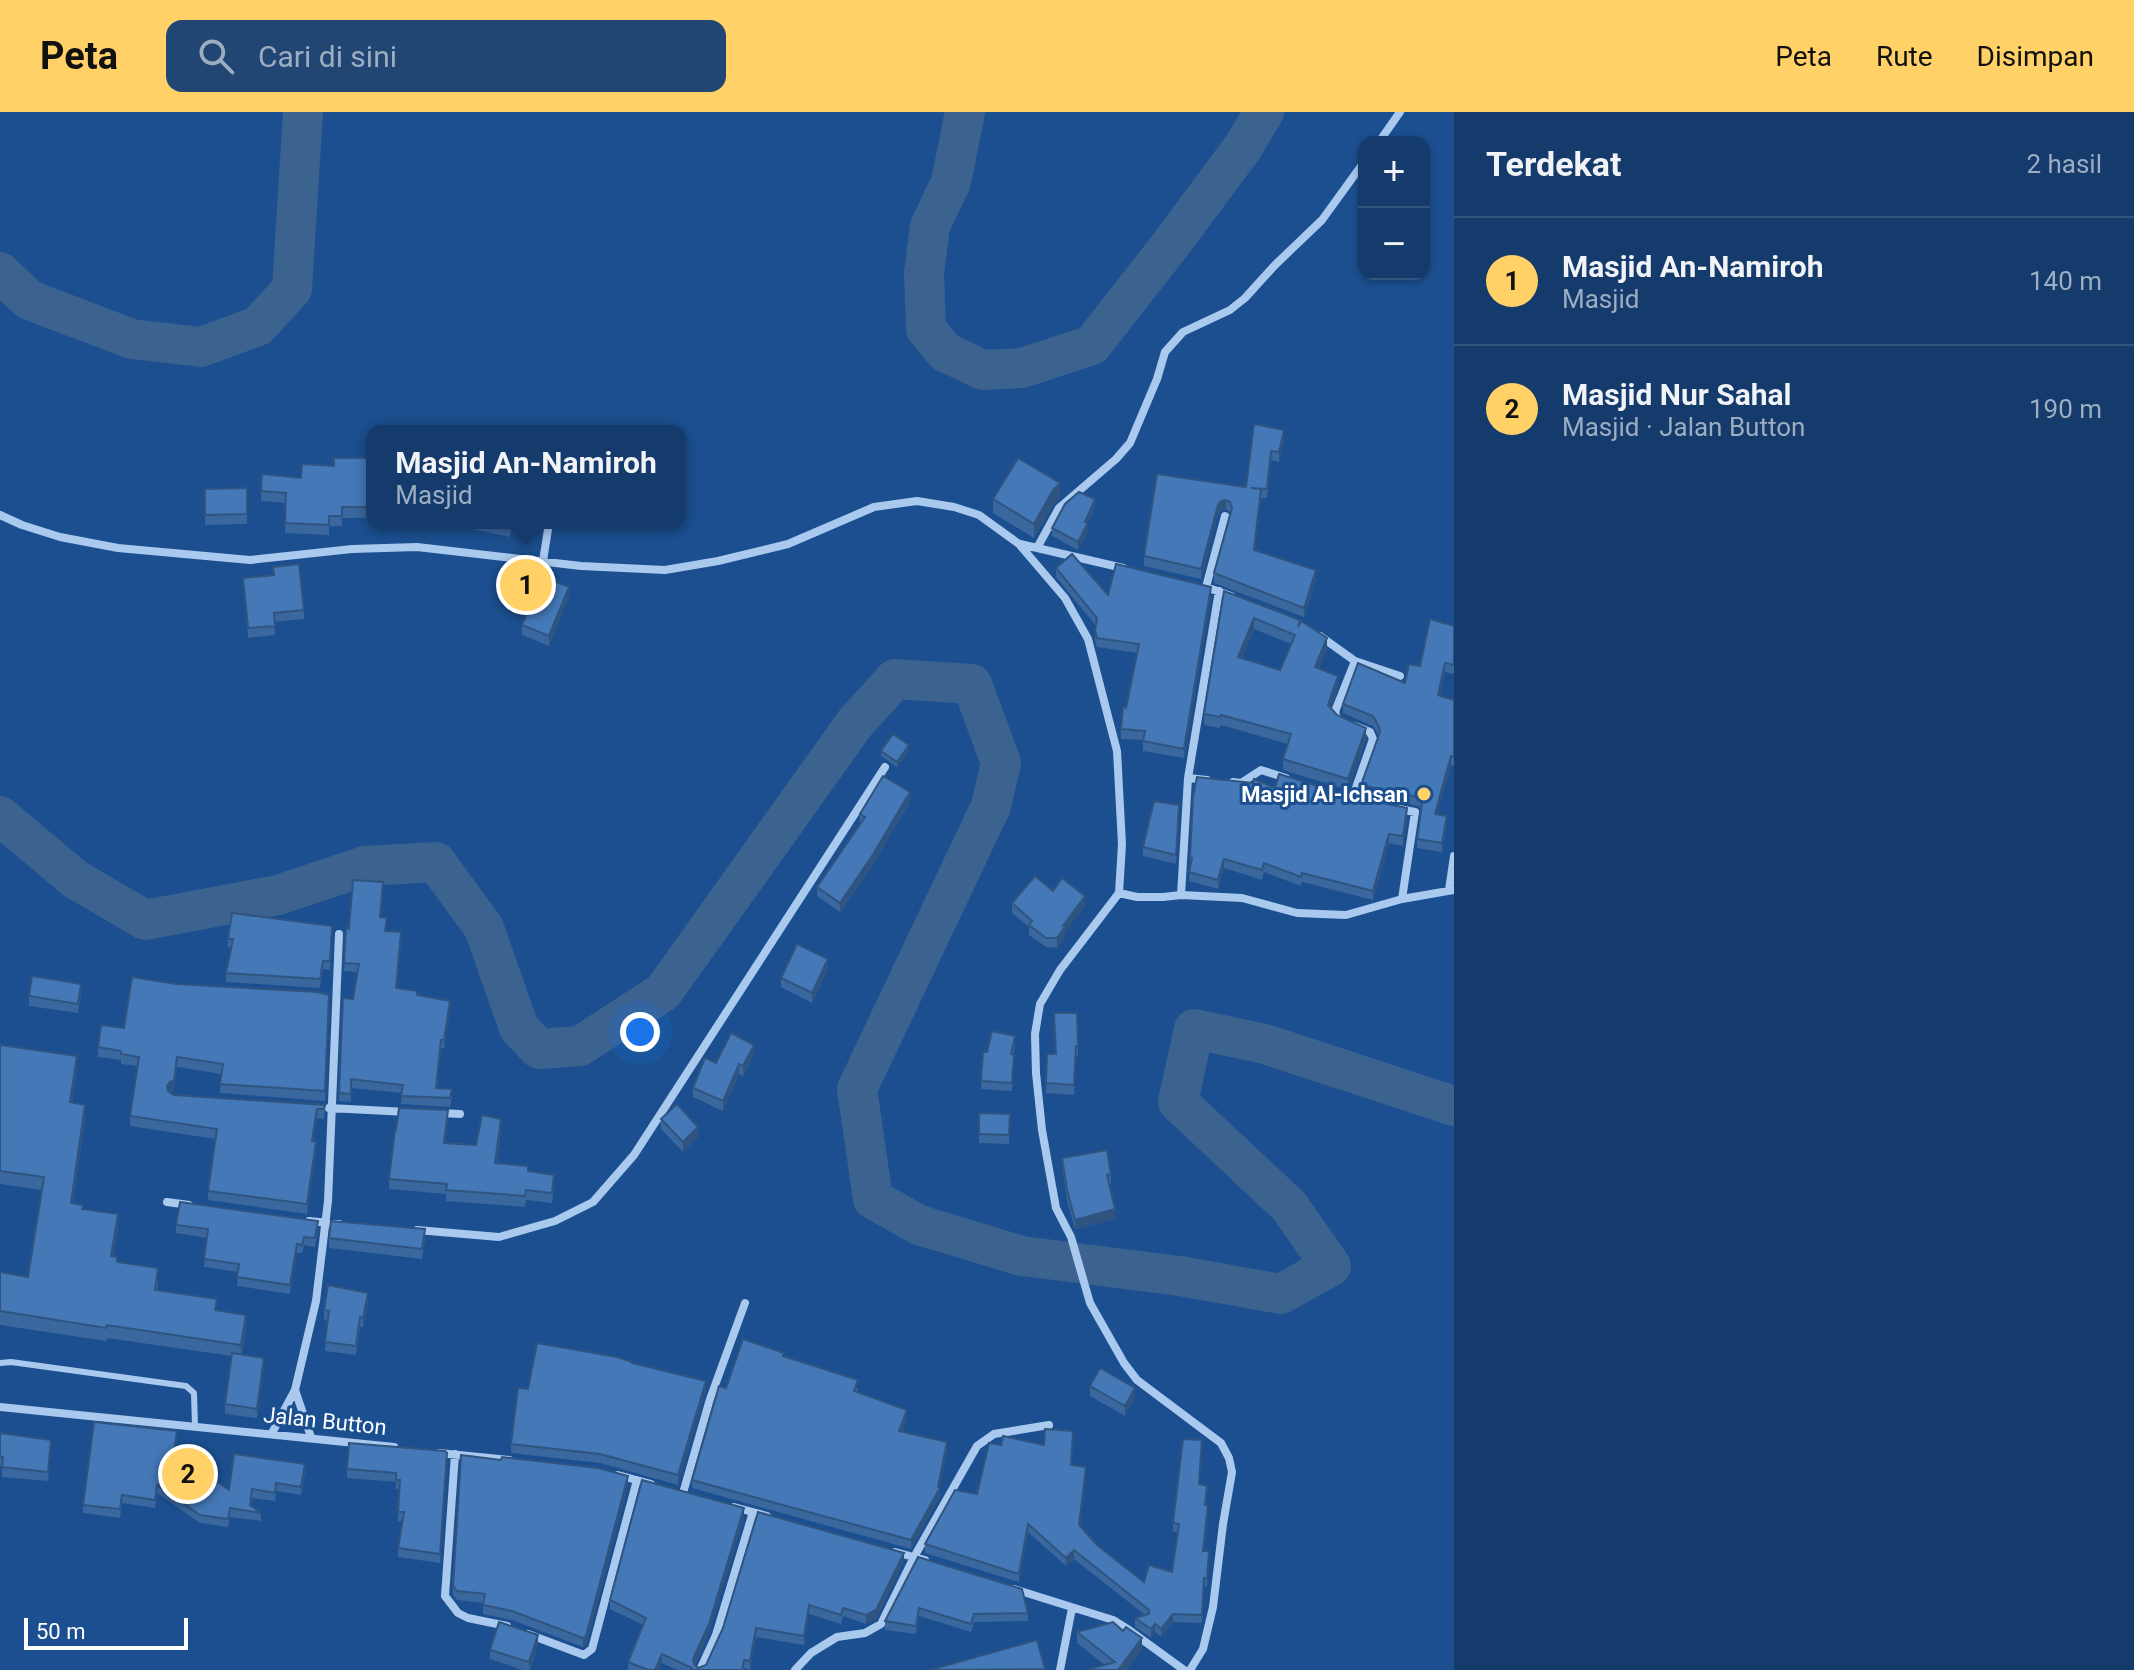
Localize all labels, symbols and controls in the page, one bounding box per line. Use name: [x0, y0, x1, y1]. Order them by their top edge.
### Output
search box: [166, 20, 726, 92]
text: Peta: [40, 34, 118, 78]
icon: search: [194, 34, 238, 78]
text: Cari di sini: [258, 39, 397, 74]
text: Peta: [1775, 40, 1832, 73]
text: Rute: [1876, 40, 1933, 73]
text: Disimpan: [1977, 40, 2094, 73]
map controls: [1358, 136, 1430, 280]
button: +: [1358, 136, 1430, 208]
text: Terdekat: [1486, 144, 1621, 184]
text: 2 hasil: [2026, 149, 2102, 179]
button: −: [1358, 208, 1430, 280]
text: Masjid An-Namiroh: [1562, 249, 1824, 284]
text: 1: [1505, 266, 1519, 296]
text: 140 m: [2029, 266, 2102, 296]
text: Masjid: [1562, 284, 1639, 314]
text: Masjid Nur Sahal: [1562, 377, 1792, 412]
text: 2: [1505, 394, 1519, 424]
text: 190 m: [2029, 394, 2102, 424]
text: Masjid · Jalan Button: [1562, 412, 1805, 442]
popup: [366, 425, 686, 529]
text: Masjid An-Namiroh: [395, 445, 657, 480]
text: Masjid: [395, 480, 473, 510]
pin: 1: [500, 555, 552, 615]
place label: Masjid Al-Ichsan: [1241, 782, 1408, 807]
marker: Masjid Al-Ichsan: [1415, 785, 1433, 803]
your location: [620, 1012, 660, 1052]
street label: Jalan Button: [262, 1402, 388, 1440]
pin: 2: [162, 1444, 214, 1504]
scale bar: [24, 1614, 188, 1650]
text: 50 m: [36, 1619, 85, 1644]

